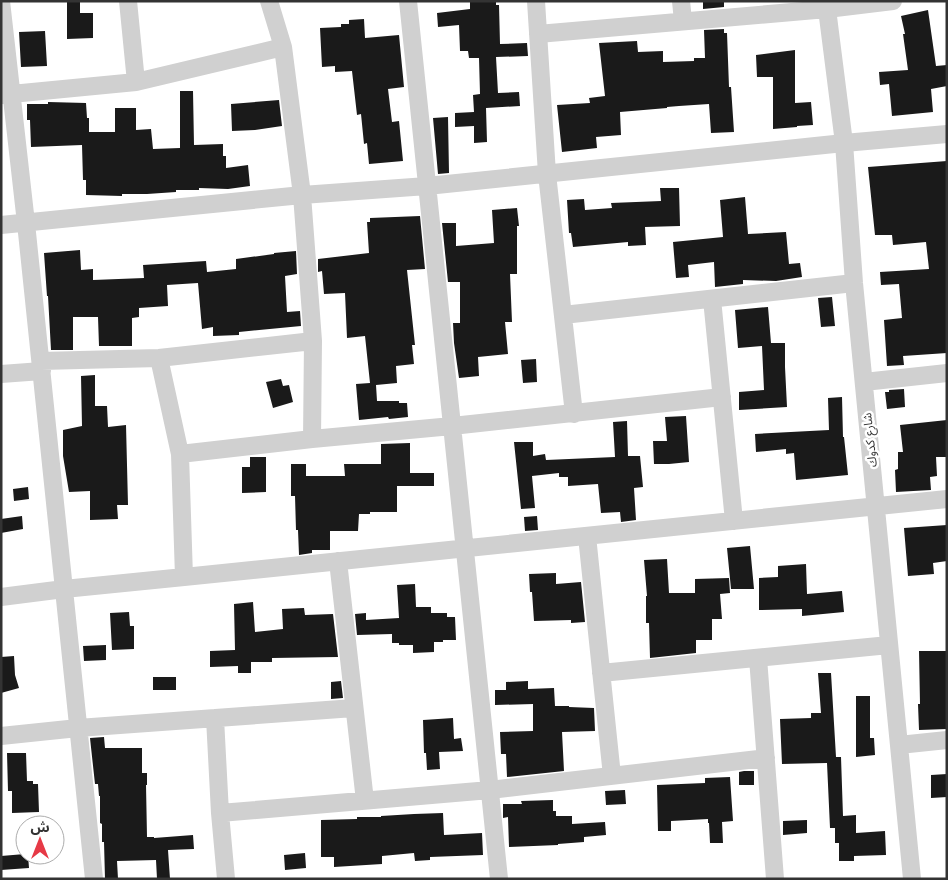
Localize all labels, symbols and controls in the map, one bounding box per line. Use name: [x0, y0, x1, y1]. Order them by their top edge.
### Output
street label: شارع كدوك: [860, 412, 882, 468]
north arrow: [15, 815, 65, 865]
text: ش: [30, 819, 50, 835]

